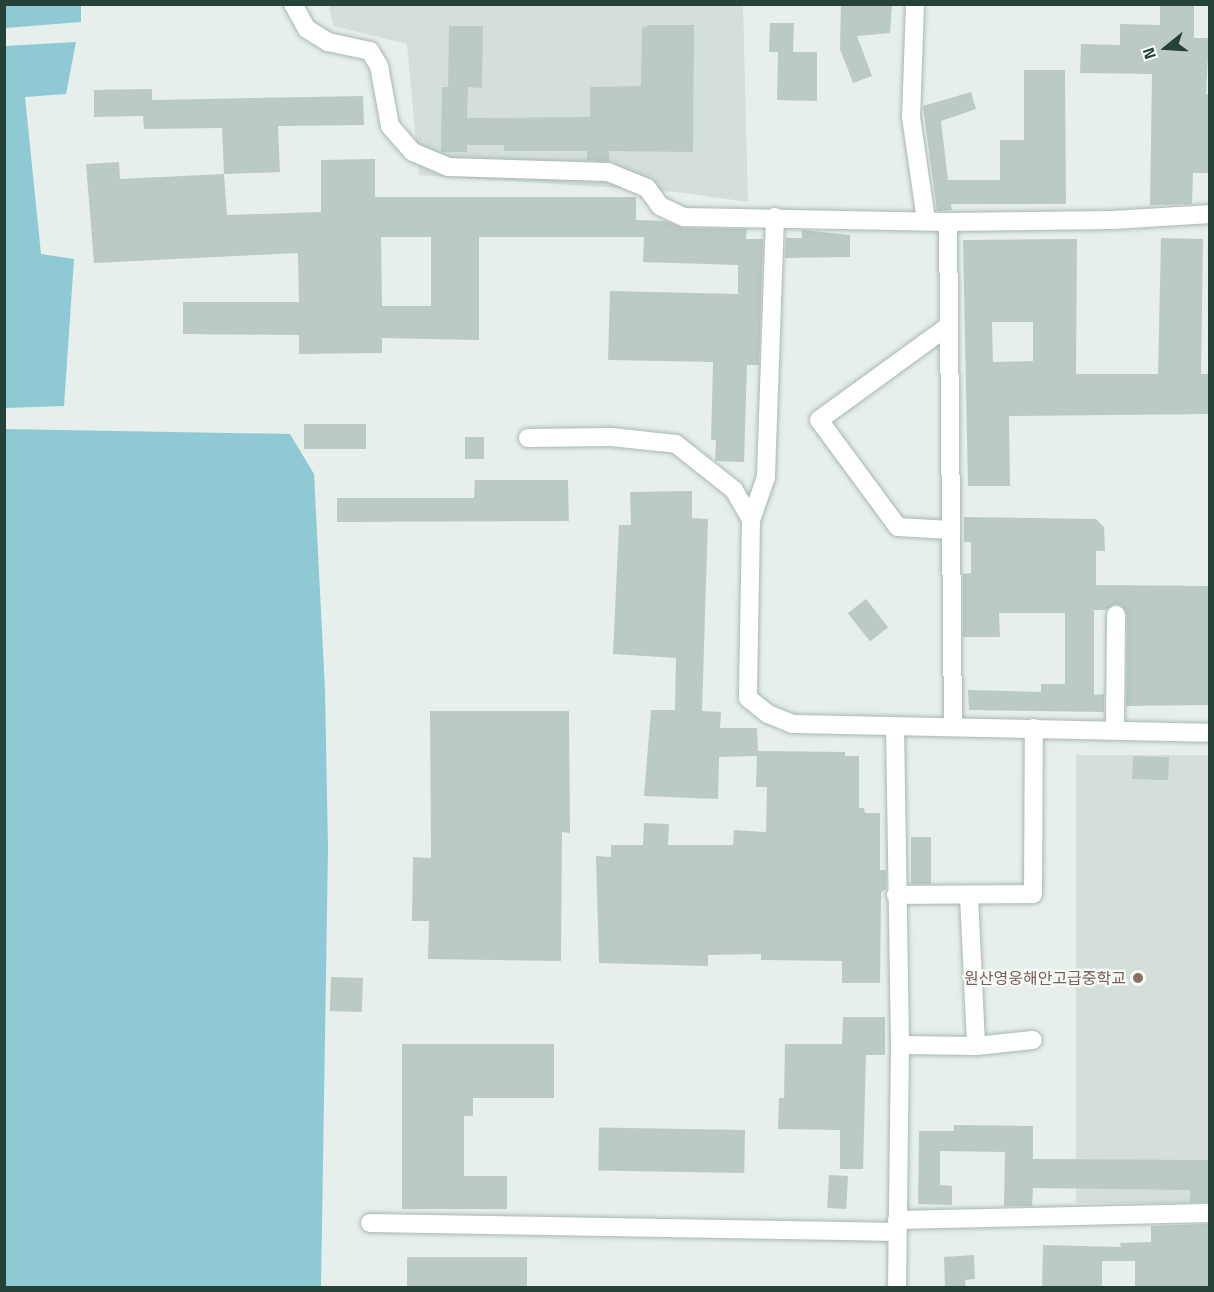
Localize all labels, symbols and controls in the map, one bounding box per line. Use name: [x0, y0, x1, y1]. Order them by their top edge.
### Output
north arrow: [1136, 18, 1196, 78]
text: N: [1136, 45, 1162, 63]
place label: 원산영웅해안고급중학교: [964, 968, 1126, 988]
marker: 원산영웅해안고급중학교: [1131, 971, 1145, 985]

